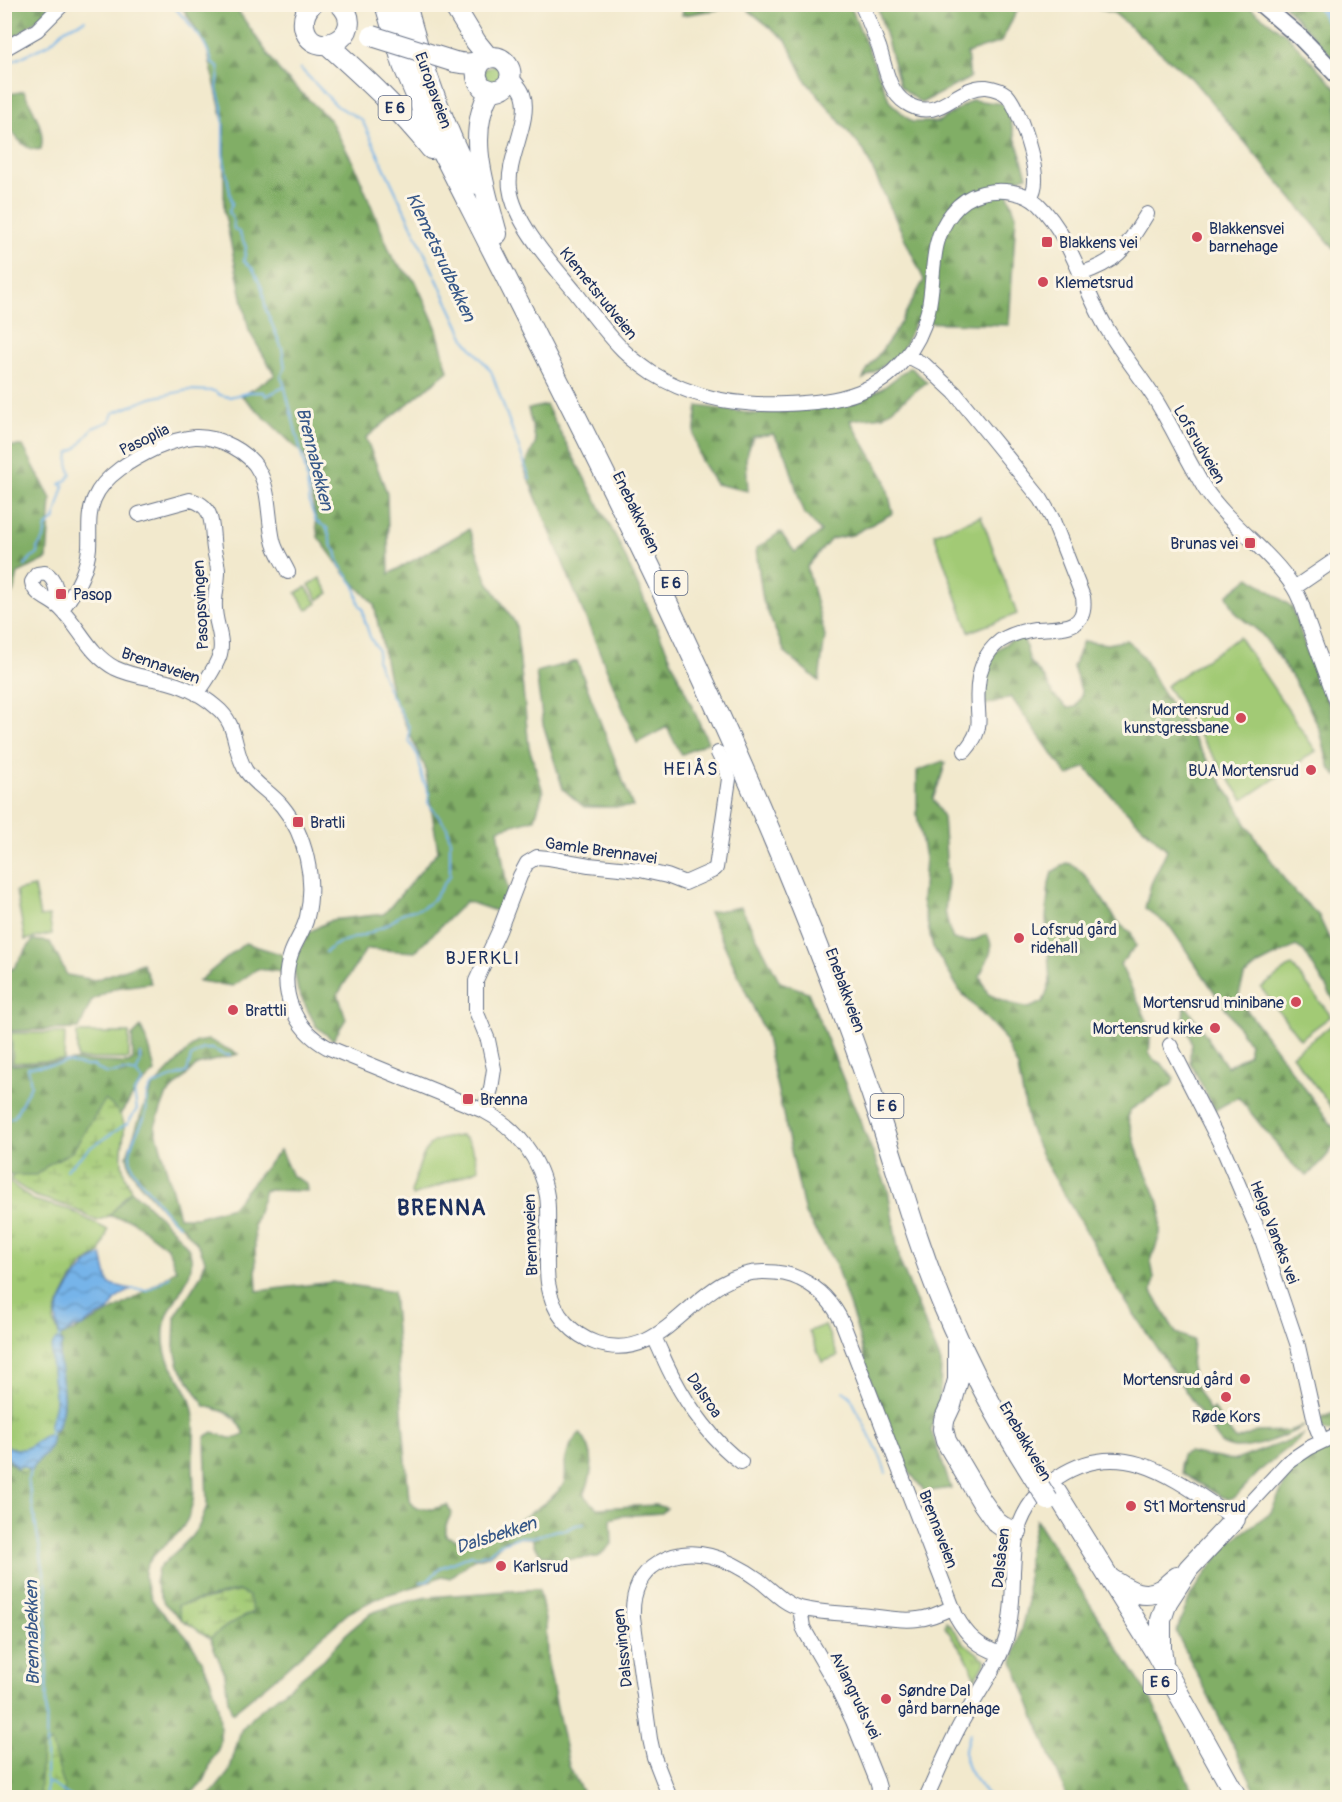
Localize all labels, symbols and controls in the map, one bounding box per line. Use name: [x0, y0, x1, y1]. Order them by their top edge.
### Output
street label: Europaveien: [410, 49, 456, 131]
road number: E 6: [378, 96, 412, 120]
water label: Klemetsrudbekken: [401, 189, 481, 326]
place label: Blakkensvei barnehage: [1209, 219, 1284, 257]
marker: Blakkensvei barnehage: [1190, 230, 1204, 244]
place label: Blakkens vei: [1059, 233, 1138, 253]
marker: Blakkens vei: [1040, 235, 1054, 249]
street label: Klemetsrudveien: [555, 243, 642, 344]
place label: Klemetsrud: [1055, 273, 1133, 293]
marker: Klemetsrud: [1036, 275, 1050, 289]
street label: Lofsrudveien: [1169, 402, 1230, 487]
water label: Brennabekken: [291, 405, 339, 514]
street label: Pasoplia: [116, 419, 173, 461]
street label: Enebakkveien: [608, 468, 664, 557]
place label: Brunas vei: [1170, 534, 1238, 554]
marker: Brunas vei: [1243, 536, 1257, 550]
street label: Pasopsvingen: [189, 560, 213, 650]
road number: E 6: [654, 571, 688, 595]
place label: Pasop: [73, 585, 112, 605]
marker: Pasop: [54, 587, 68, 601]
street label: Brennaveien: [119, 643, 203, 689]
place label: Mortensrud kunstgressbane: [1125, 700, 1229, 738]
marker: Mortensrud kunstgressbane: [1234, 711, 1248, 725]
district label: HEIÅS: [663, 757, 719, 781]
place label: BUA Mortensrud: [1188, 761, 1299, 781]
marker: BUA Mortensrud: [1304, 763, 1318, 777]
place label: Bratli: [310, 813, 345, 833]
marker: Bratli: [291, 815, 305, 829]
street label: Gamle Brennavei: [544, 833, 658, 869]
place label: Lofsrud gård ridehall: [1031, 920, 1117, 958]
marker: Lofsrud gård ridehall: [1012, 931, 1026, 945]
street label: Enebakkveien: [821, 945, 870, 1035]
district label: BJERKLI: [445, 947, 521, 970]
place label: Mortensrud minibane: [1143, 993, 1284, 1013]
marker: Mortensrud minibane: [1289, 995, 1303, 1009]
place label: Brattli: [245, 1001, 286, 1021]
marker: Brattli: [226, 1003, 240, 1017]
place label: Mortensrud kirke: [1092, 1019, 1203, 1039]
marker: Mortensrud kirke: [1208, 1021, 1222, 1035]
place label: Brenna: [480, 1090, 528, 1110]
marker: Brenna: [461, 1092, 475, 1106]
road number: E 6: [870, 1094, 904, 1118]
street label: Helga Vaneks vei: [1245, 1178, 1303, 1287]
district label: BRENNA: [397, 1194, 487, 1222]
street label: Brennaveien: [520, 1194, 542, 1276]
street label: Dalsroa: [682, 1369, 726, 1422]
place label: Mortensrud gård: [1123, 1370, 1233, 1390]
marker: Mortensrud gård: [1238, 1372, 1252, 1386]
marker: Røde Kors: [1219, 1390, 1233, 1404]
street label: Enebakkveien: [994, 1398, 1056, 1485]
place label: Røde Kors: [1192, 1407, 1260, 1427]
street label: Brennaveien: [914, 1487, 962, 1571]
place label: St1 Mortensrud: [1143, 1497, 1246, 1517]
marker: St1 Mortensrud: [1124, 1499, 1138, 1513]
water label: Dalsbekken: [453, 1511, 540, 1559]
street label: Dalsåsen: [988, 1527, 1014, 1589]
place label: Karlsrud: [513, 1557, 568, 1577]
marker: Karlsrud: [494, 1559, 508, 1573]
water label: Brennabekken: [20, 1580, 45, 1686]
street label: Dalssvingen: [609, 1607, 637, 1688]
street label: Avlangruds vei: [825, 1649, 885, 1742]
road number: E 6: [1144, 1670, 1176, 1694]
place label: Søndre Dal gård barnehage: [898, 1681, 1000, 1719]
marker: Søndre Dal gård barnehage: [879, 1692, 893, 1706]

